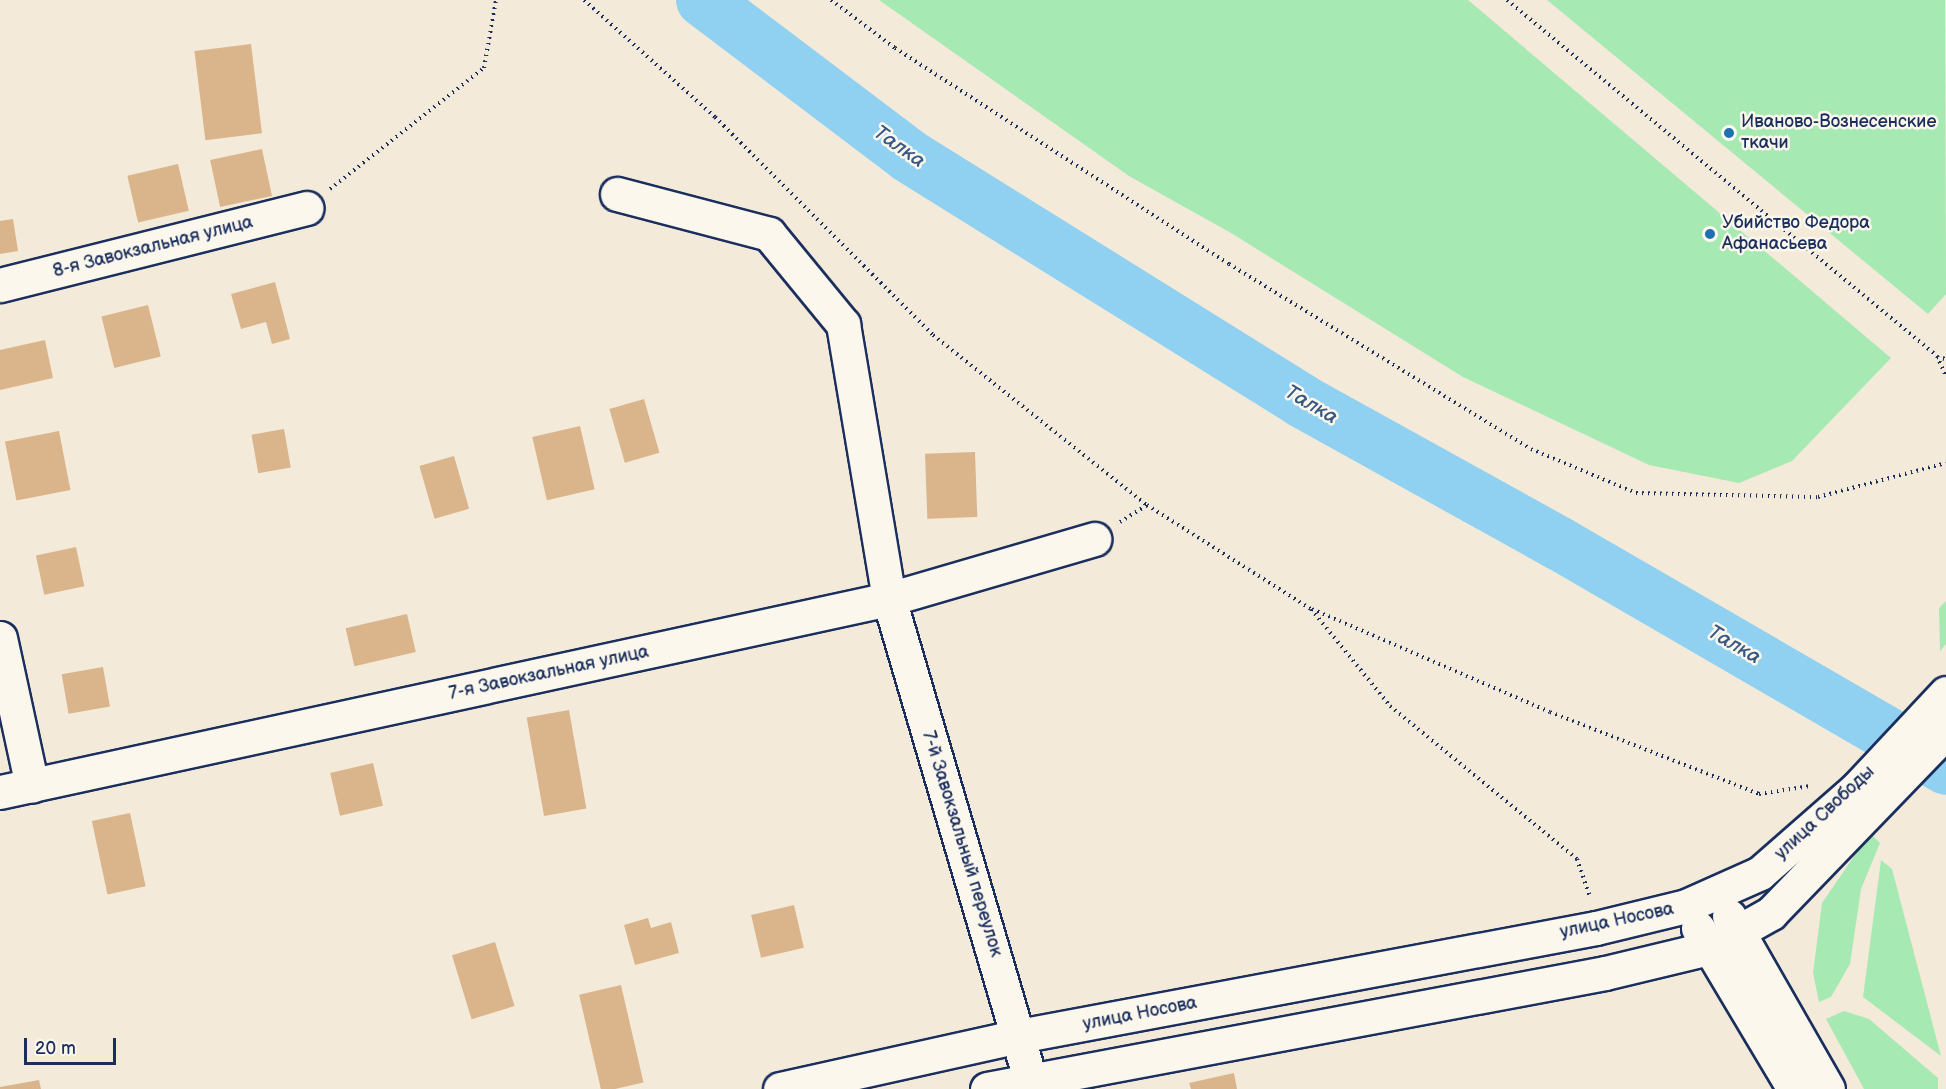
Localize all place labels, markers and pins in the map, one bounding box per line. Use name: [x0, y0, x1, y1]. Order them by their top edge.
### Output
place label: Иваново-Вознесенские ткачи: [1741, 112, 1936, 154]
marker: Иваново-Вознесенские ткачи: [1722, 126, 1736, 140]
place label: Убийство Федора Афанасьева: [1722, 213, 1870, 256]
marker: Убийство Федора Афанасьева: [1703, 227, 1717, 241]

